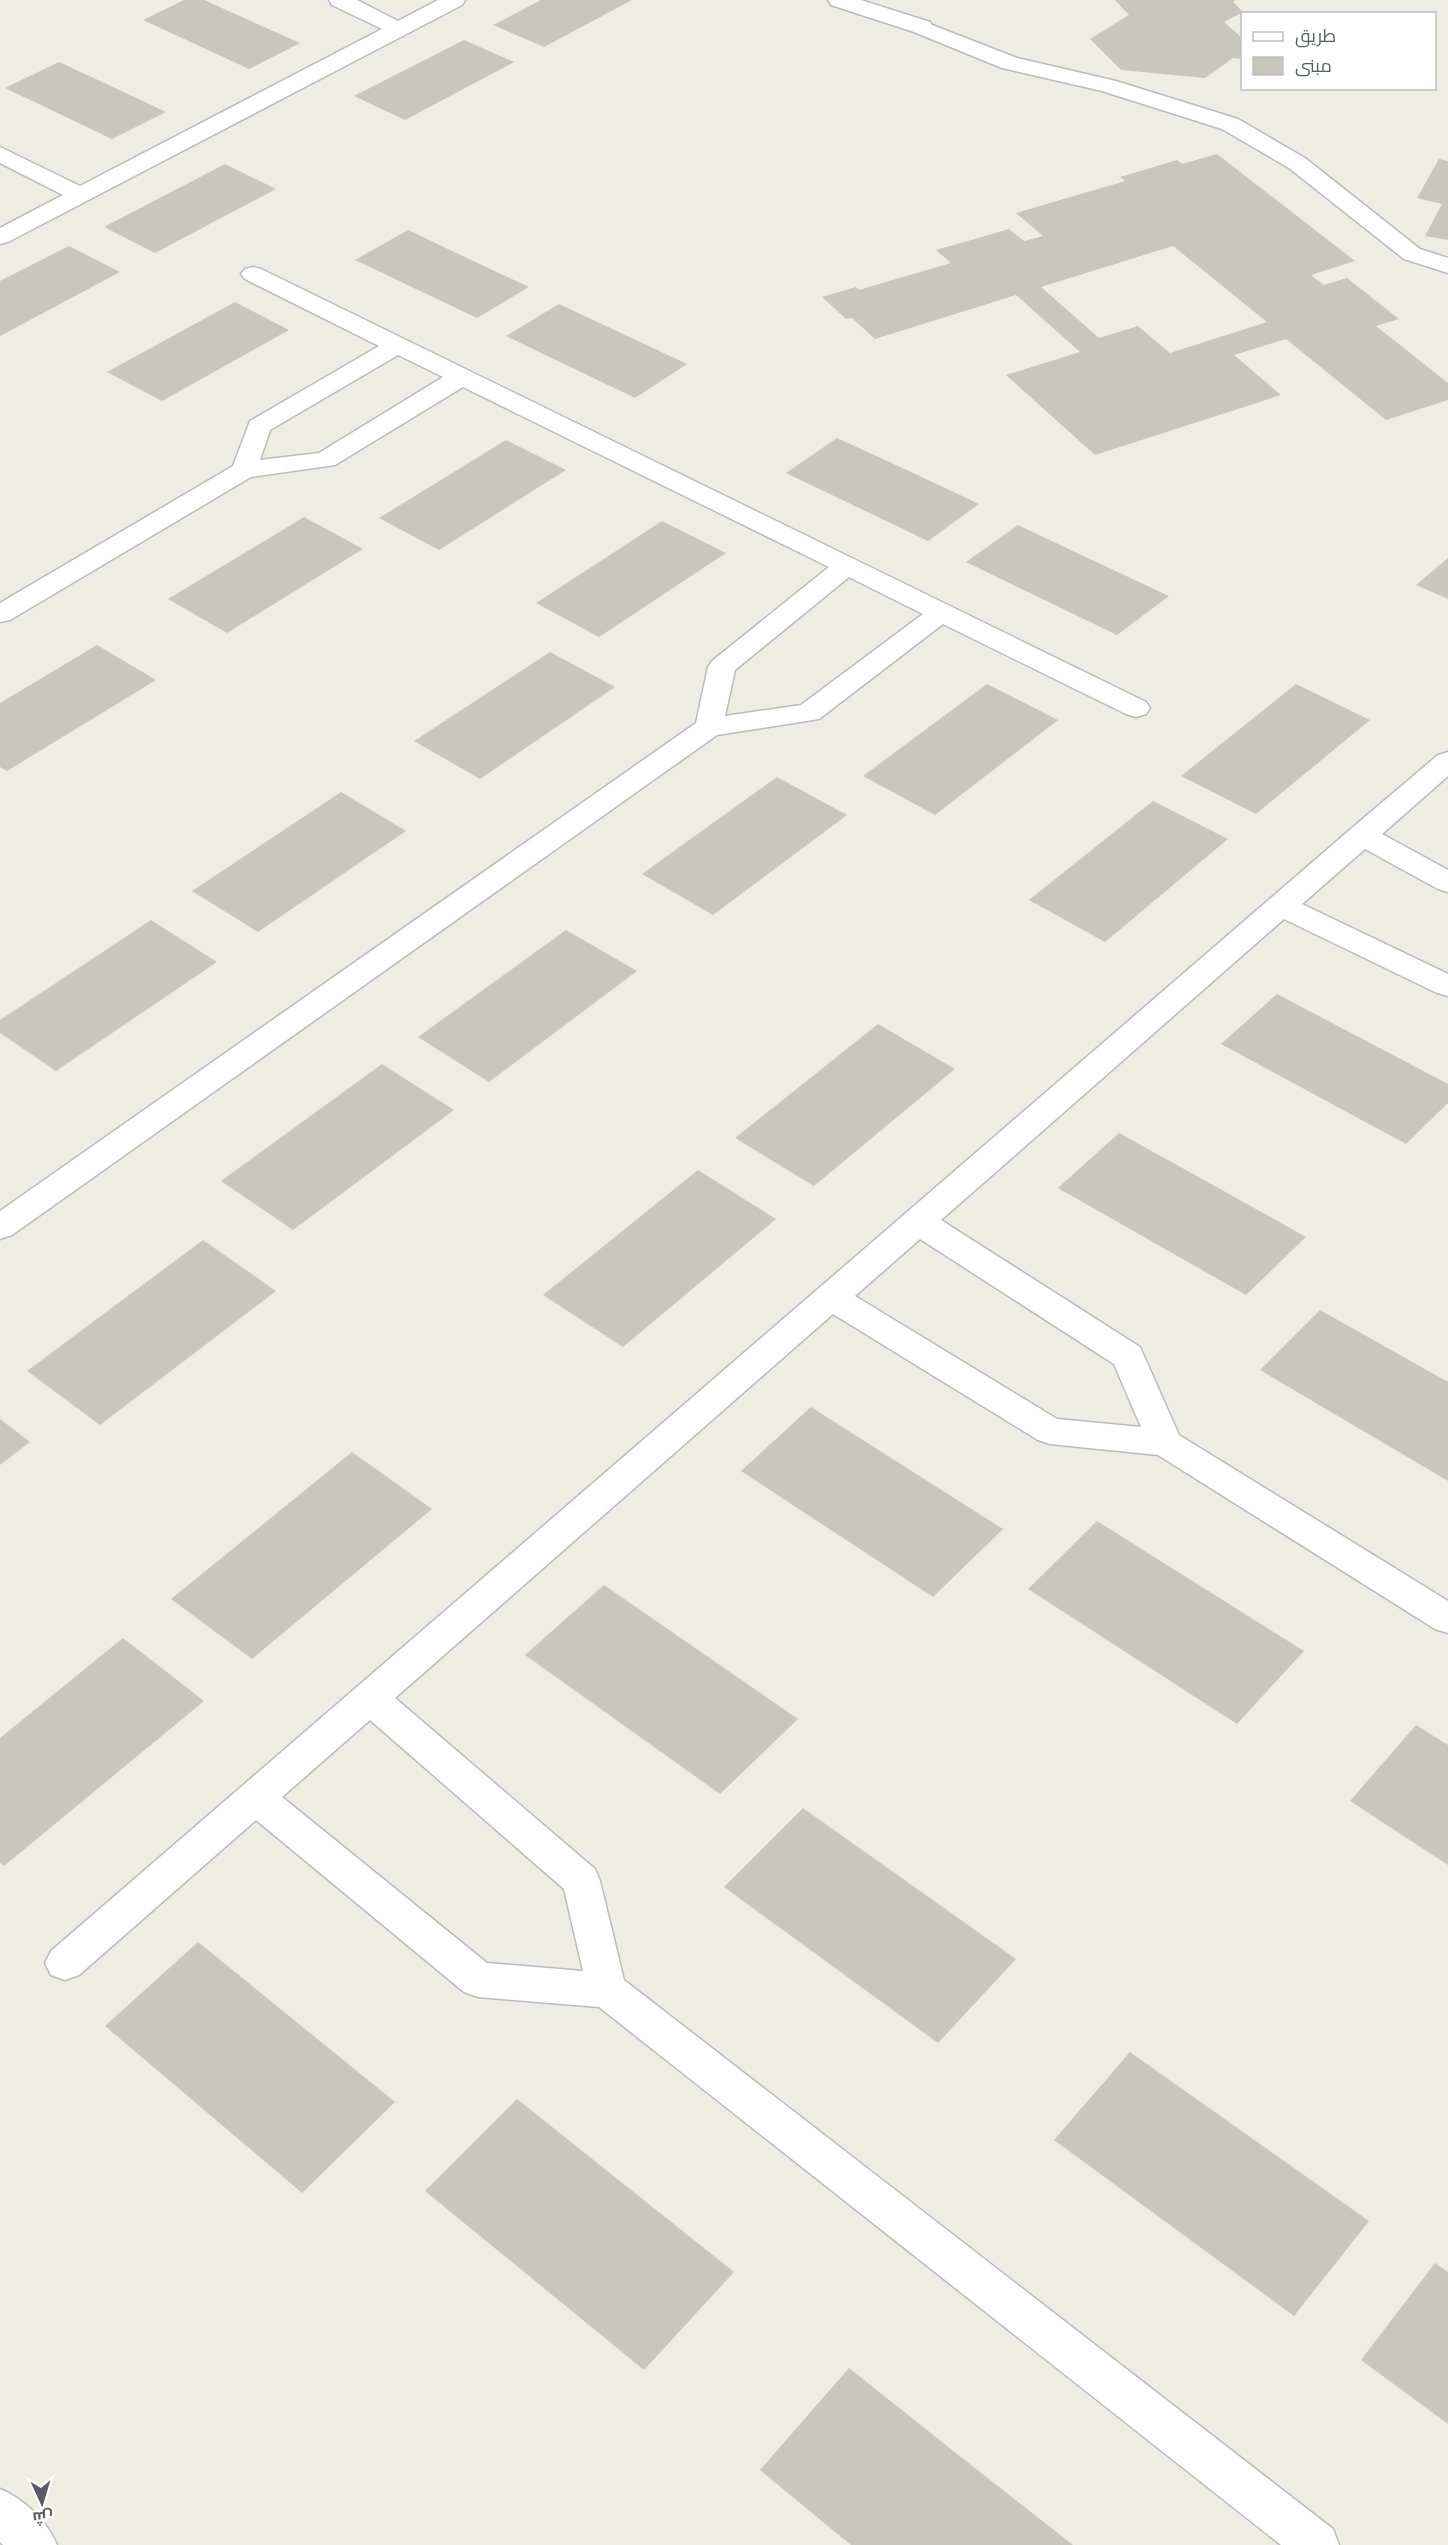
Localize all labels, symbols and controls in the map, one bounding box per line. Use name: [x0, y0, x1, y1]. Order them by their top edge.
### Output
legend: [1241, 12, 1436, 90]
text: طريق: [1295, 26, 1336, 49]
text: مبنى: [1295, 56, 1332, 79]
north arrow: [12, 2473, 72, 2533]
text: ش: [32, 2505, 54, 2527]

